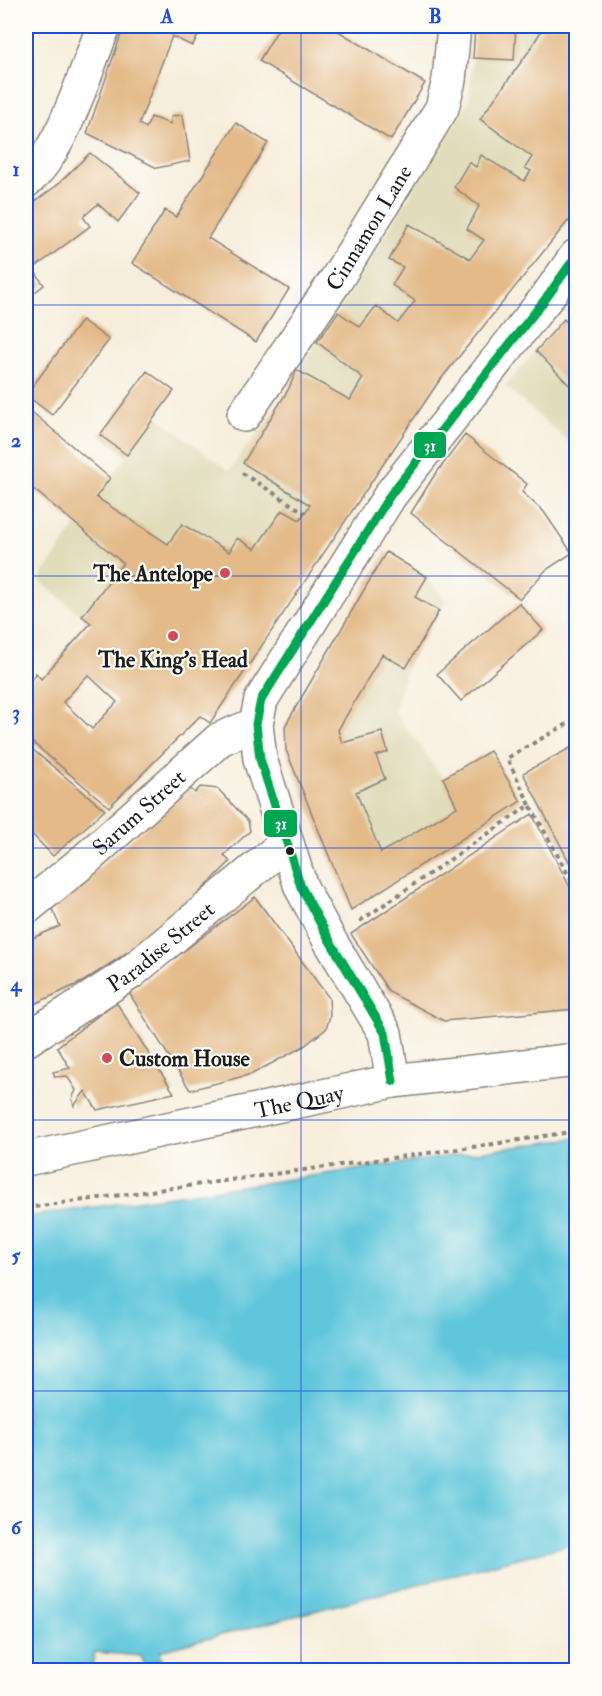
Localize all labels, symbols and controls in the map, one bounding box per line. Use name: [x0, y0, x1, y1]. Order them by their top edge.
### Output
text: A: [160, 4, 174, 29]
text: B: [428, 4, 442, 29]
text: 1: [12, 157, 20, 182]
street label: Cinnamon Lane: [320, 160, 419, 296]
text: 2: [11, 428, 21, 453]
line badge: 31: [413, 431, 447, 459]
text: 31: [424, 436, 436, 456]
place label: The Antelope: [92, 560, 214, 589]
marker: The Antelope: [218, 566, 232, 580]
marker: The King's Head: [166, 629, 180, 643]
place label: The King's Head: [97, 646, 248, 675]
text: 3: [12, 700, 20, 725]
street label: Sarum Street: [87, 764, 192, 862]
line badge: 31: [263, 809, 298, 838]
text: 31: [275, 814, 287, 834]
unlabelled marker: [284, 845, 296, 857]
street label: Paradise Street: [102, 896, 220, 999]
text: 4: [10, 972, 23, 997]
place label: Custom House: [119, 1045, 250, 1073]
marker: Custom House: [100, 1051, 114, 1065]
street label: The Quay: [252, 1079, 346, 1125]
text: 5: [12, 1243, 22, 1268]
text: 6: [11, 1515, 23, 1540]

